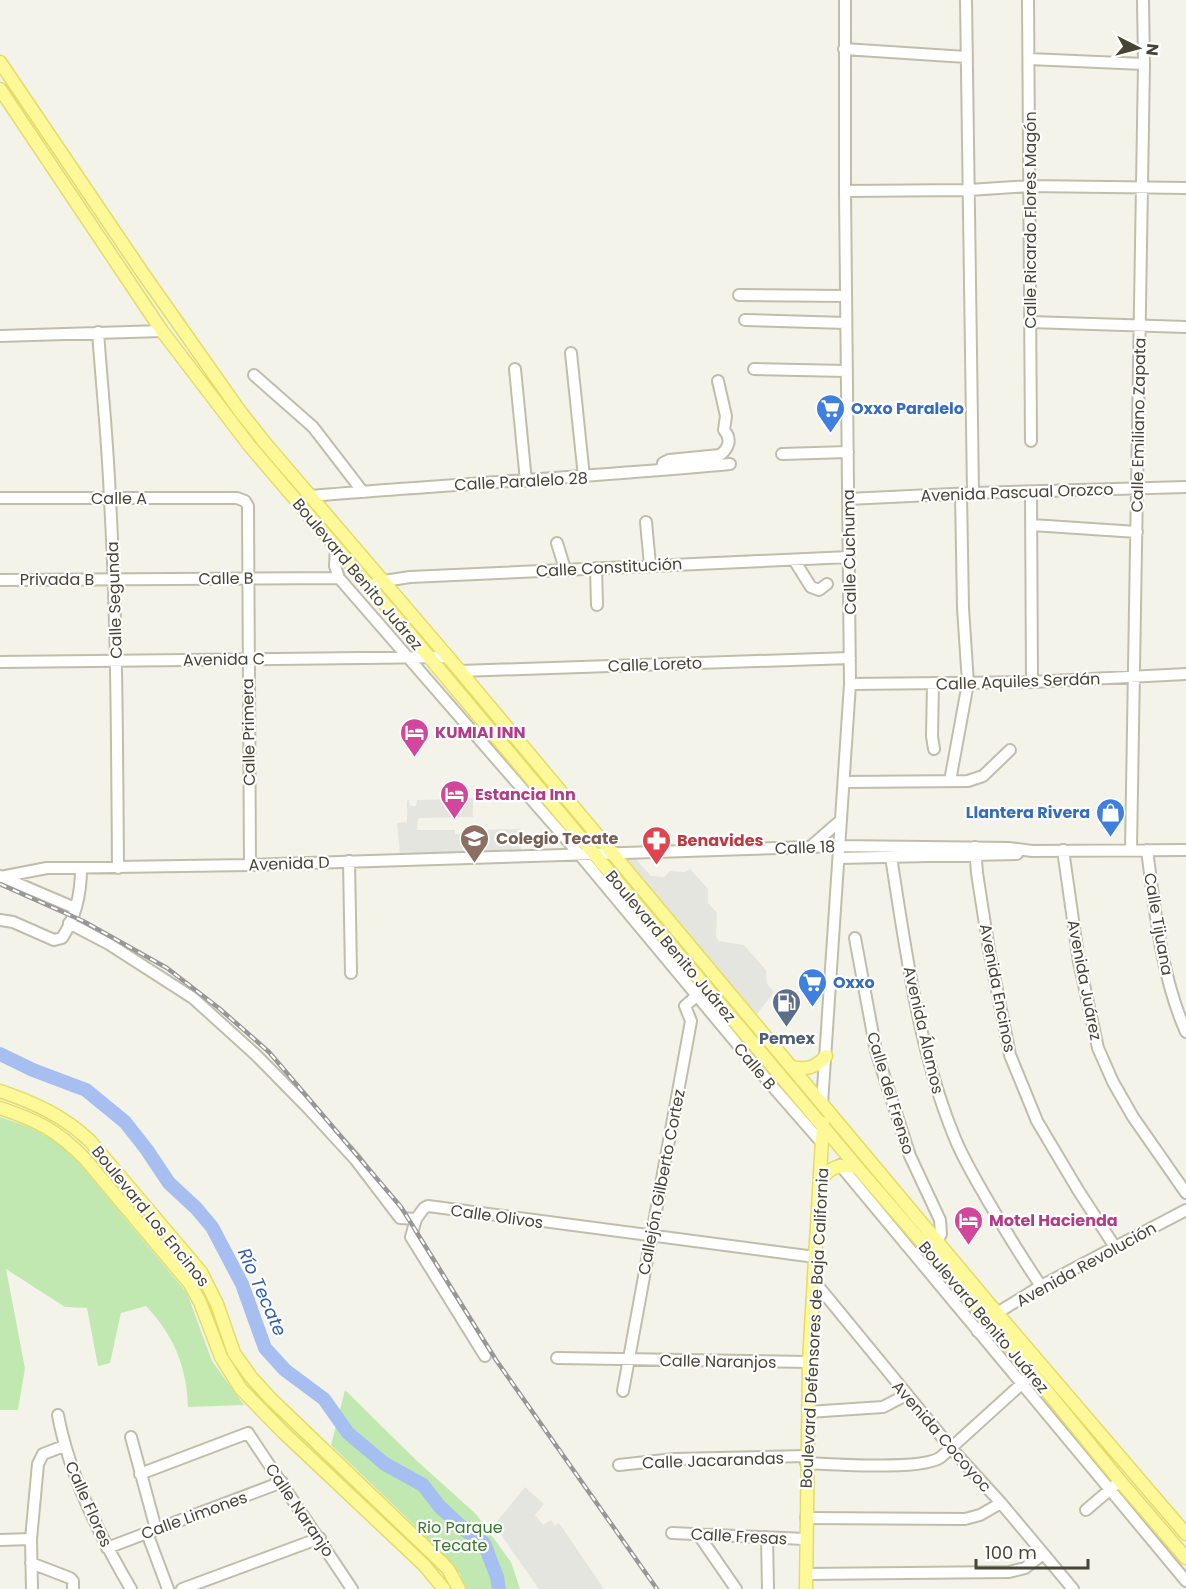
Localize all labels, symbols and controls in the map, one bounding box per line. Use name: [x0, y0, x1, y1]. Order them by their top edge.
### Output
north arrow: [1108, 18, 1168, 78]
text: N: [1140, 42, 1164, 57]
street label: Calle Ricardo Flores Magón: [1019, 111, 1042, 329]
street label: Calle Emiliano Zapata: [1125, 337, 1152, 513]
supermarket icon: Oxxo Paralelo: [814, 392, 846, 434]
place label: Oxxo Paralelo: [851, 397, 964, 420]
street label: Calle Paralelo 28: [454, 467, 588, 496]
street label: Avenida Pascual Orozco: [920, 478, 1114, 507]
street label: Calle A: [91, 487, 147, 510]
street label: Calle Cuchuma: [837, 489, 862, 615]
street label: Boulevard Benito Juárez: [287, 493, 428, 655]
street label: Calle Segunda: [101, 541, 128, 659]
street label: Calle Constitución: [535, 552, 683, 583]
street label: Calle B: [198, 567, 254, 590]
street label: Privada B: [20, 568, 95, 591]
street label: Avenida C: [183, 647, 265, 672]
street label: Calle Loreto: [607, 651, 703, 678]
street label: Calle Aquiles Serdán: [935, 667, 1101, 696]
street label: Calle Primera: [236, 678, 261, 786]
hotel icon: KUMIAI INN: [398, 716, 430, 758]
place label: KUMIAI INN: [435, 721, 526, 744]
hotel icon: Estancia Inn: [438, 778, 470, 820]
place label: Estancia Inn: [475, 783, 576, 806]
shop icon: Llantera Rivera: [1095, 796, 1127, 838]
place label: Llantera Rivera: [966, 801, 1090, 824]
school or university icon: Colegio Tecate: [459, 822, 491, 864]
pharmacy icon: Benavides: [640, 824, 672, 866]
place label: Colegio Tecate: [496, 827, 618, 850]
place label: Benavides: [677, 829, 764, 852]
street label: Calle 18: [774, 835, 836, 860]
street label: Avenida D: [248, 851, 330, 876]
street label: Boulevard Benito Juárez: [600, 865, 741, 1027]
street label: Calle Tijuana: [1138, 871, 1179, 977]
street label: Avenida Juárez: [1062, 918, 1107, 1042]
street label: Avenida Encinos: [974, 922, 1021, 1054]
street label: Avenida Álamos: [898, 964, 949, 1096]
supermarket icon: Oxxo: [796, 966, 828, 1008]
place label: Oxxo: [833, 971, 875, 994]
fuel station icon: Pemex: [771, 986, 803, 1028]
place label: Pemex: [759, 1027, 816, 1050]
street label: Calle del Frenso: [861, 1029, 920, 1157]
street label: Calle B: [728, 1038, 781, 1095]
street label: Callejón Gilberto Cortez: [632, 1087, 691, 1277]
street label: Boulevard Los Encinos: [86, 1141, 215, 1292]
street label: Boulevard Defensores de Baja California: [795, 1167, 834, 1489]
street label: Calle Olivos: [449, 1199, 545, 1234]
hotel icon: Motel Hacienda: [952, 1204, 984, 1246]
place label: Motel Hacienda: [989, 1209, 1118, 1232]
street label: Avenida Revolución: [1012, 1216, 1160, 1313]
street label: Boulevard Benito Juárez: [913, 1236, 1054, 1398]
water label: Río Tecate: [232, 1244, 293, 1340]
street label: Calle Naranjos: [659, 1349, 777, 1374]
street label: Avenida Cocoyoc: [887, 1375, 997, 1497]
street label: Calle Jacarandas: [642, 1447, 784, 1474]
street label: Calle Flores: [59, 1458, 118, 1551]
street label: Calle Naranjo: [260, 1459, 339, 1562]
street label: Calle Limones: [138, 1486, 250, 1545]
park label: Rio Parque Tecate: [417, 1516, 503, 1557]
street label: Calle Fresas: [690, 1522, 788, 1551]
scale bar: [976, 1532, 1088, 1570]
text: 100 m: [985, 1540, 1037, 1565]

